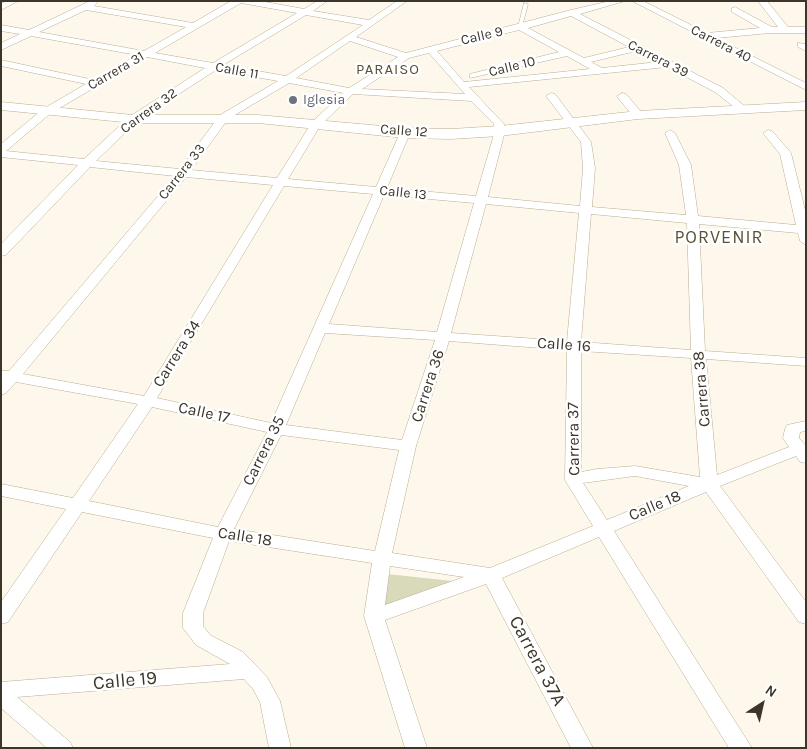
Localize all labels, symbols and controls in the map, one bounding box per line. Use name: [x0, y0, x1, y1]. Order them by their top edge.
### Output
street label: Carrera 40: [688, 22, 754, 66]
street label: Calle 9: [459, 23, 505, 49]
street label: Carrera 39: [625, 37, 691, 81]
street label: Carrera 31: [85, 48, 147, 94]
street label: Calle 10: [487, 53, 537, 81]
street label: Calle 11: [214, 59, 260, 83]
district label: PARAISO: [355, 61, 421, 79]
street label: Carrera 32: [117, 85, 181, 137]
place label: Iglesia: [303, 92, 345, 108]
marker: Iglesia: [287, 94, 299, 106]
street label: Calle 12: [380, 121, 428, 141]
street label: Carrera 33: [155, 141, 209, 203]
street label: Calle 13: [378, 182, 428, 204]
district label: PORVENIR: [673, 227, 765, 249]
street label: Carrera 34: [149, 317, 205, 391]
street label: Calle 16: [536, 334, 592, 356]
street label: Carrera 36: [407, 347, 449, 425]
street label: Carrera 38: [689, 350, 715, 428]
street label: Calle 17: [176, 398, 232, 428]
street label: Carrera 37: [564, 402, 584, 476]
street label: Carrera 35: [239, 413, 289, 489]
street label: Calle 18: [626, 486, 684, 526]
street label: Calle 18: [216, 523, 274, 551]
street label: Carrera 37A: [504, 612, 570, 710]
street label: Calle 19: [92, 667, 158, 695]
north arrow: [737, 679, 787, 729]
text: N: [762, 681, 780, 701]

